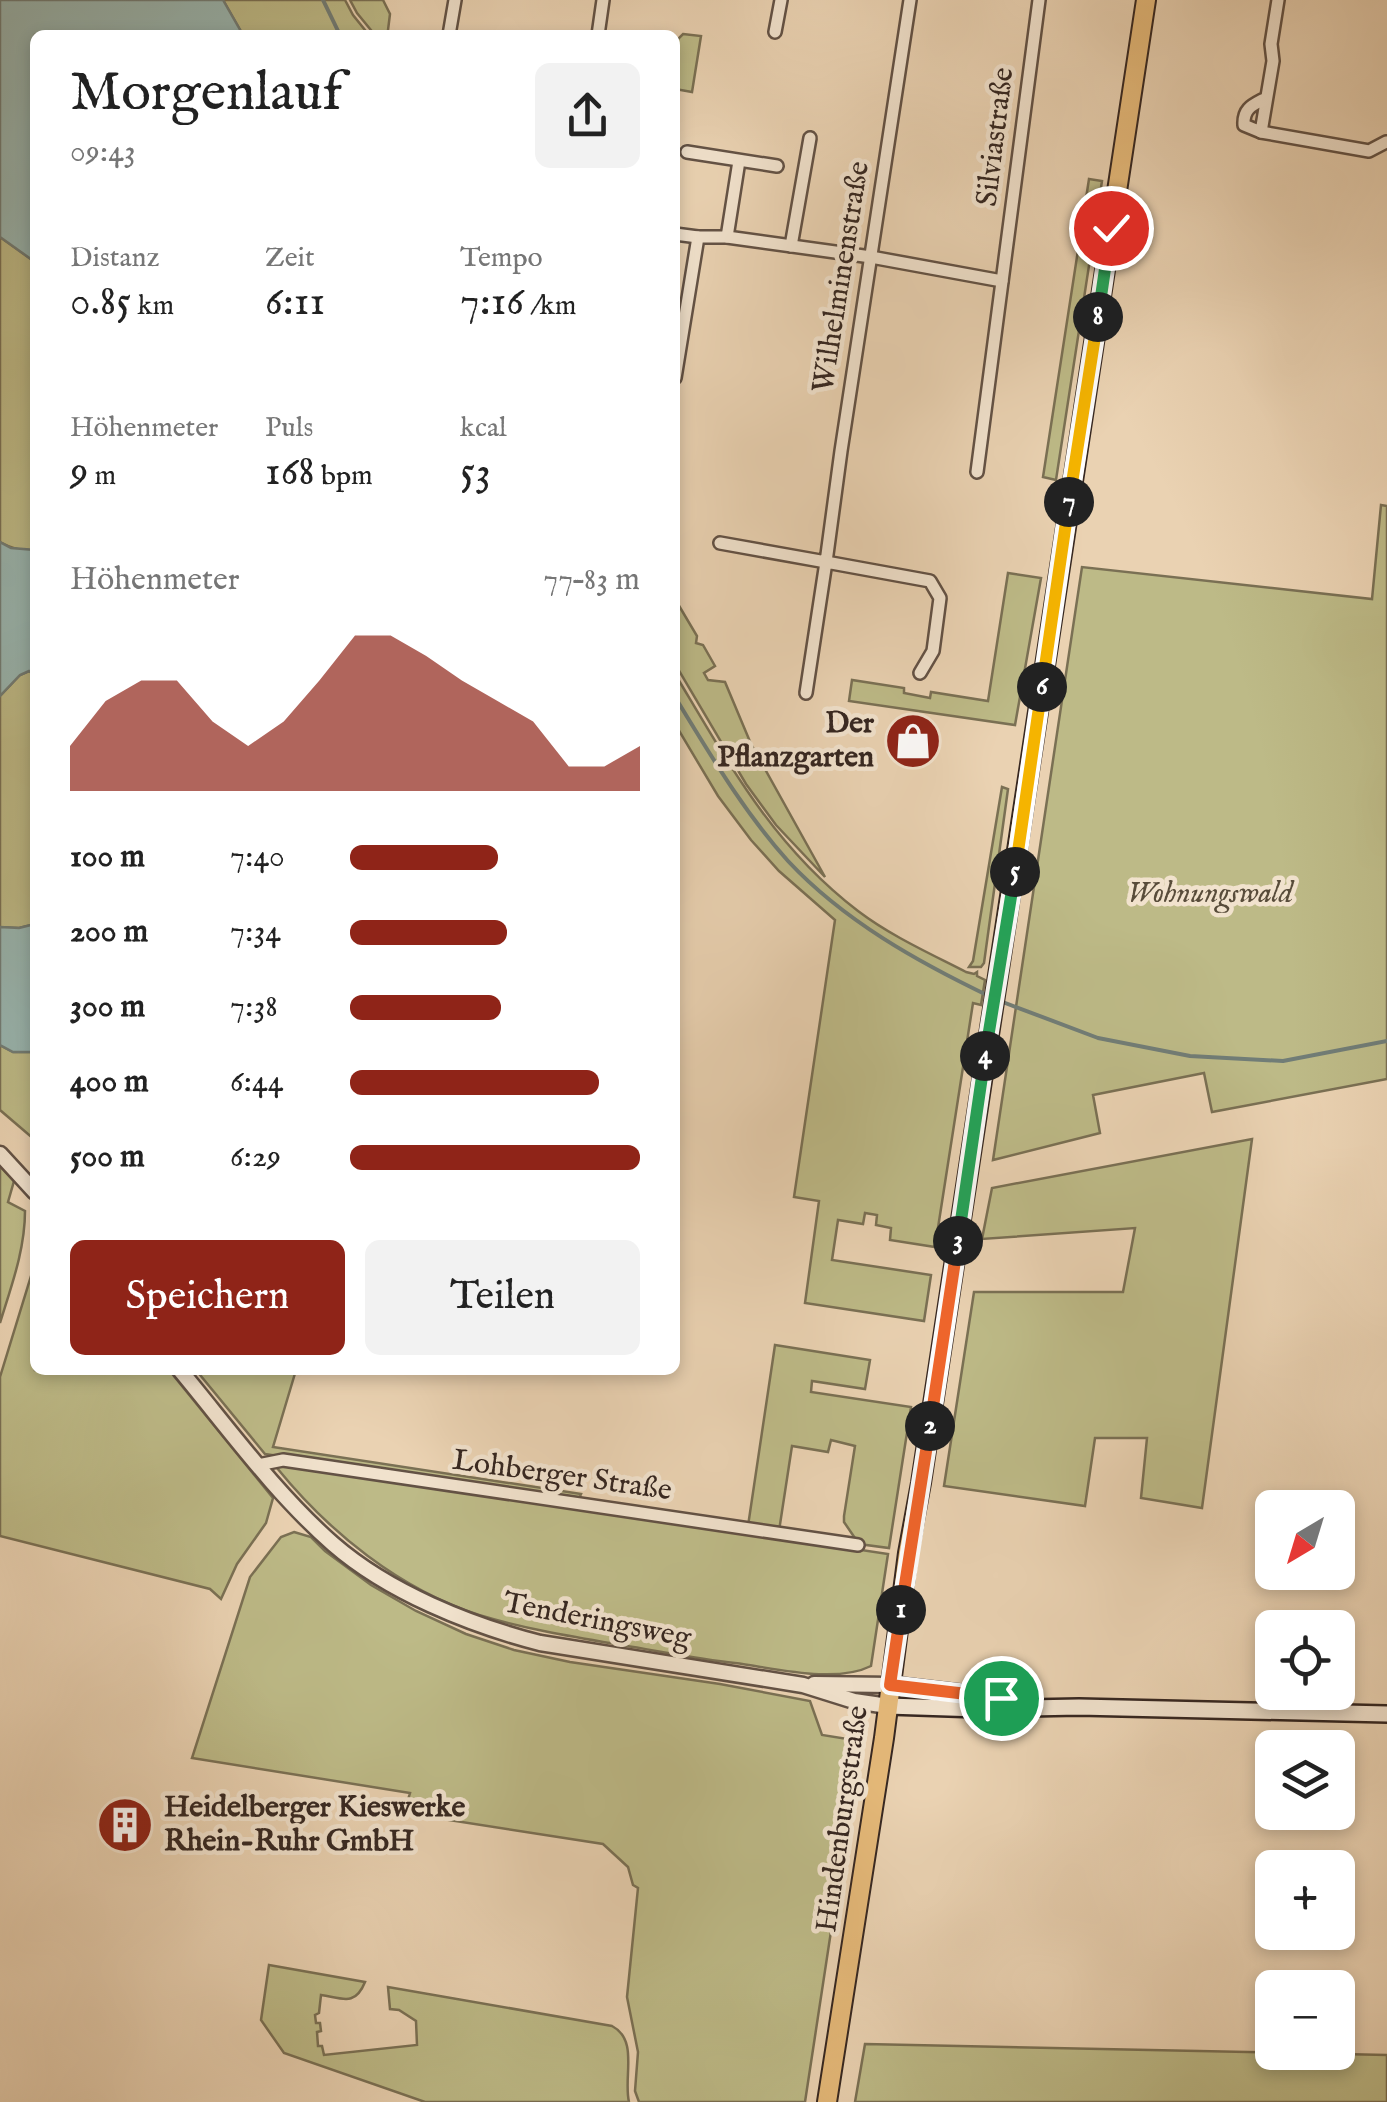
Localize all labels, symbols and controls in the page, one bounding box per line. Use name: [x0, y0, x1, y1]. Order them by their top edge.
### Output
text: Morgenlauf: [70, 59, 343, 129]
button: share: [535, 63, 640, 168]
street label: Silviastraße: [969, 65, 1023, 209]
text: 09:43: [70, 132, 136, 173]
street label: Wilhelminenstraße: [805, 159, 879, 395]
pin: [1069, 186, 1154, 271]
icon: check: [1084, 201, 1139, 256]
text: Distanz: [70, 241, 159, 276]
text: Zeit: [265, 241, 315, 276]
text: Tempo: [460, 241, 543, 276]
text: 0.85: [70, 276, 131, 329]
text: 6:11: [265, 276, 325, 329]
text: 7:16: [460, 276, 524, 329]
text: km: [131, 289, 174, 324]
text: /km: [524, 289, 576, 324]
pin: 8: [1073, 292, 1123, 342]
text: 8: [1093, 299, 1103, 334]
text: Höhenmeter: [70, 411, 218, 446]
text: Puls: [265, 411, 313, 446]
text: kcal: [460, 411, 507, 446]
text: 9: [70, 446, 88, 499]
text: 168: [265, 446, 315, 499]
text: 53: [460, 446, 491, 499]
text: m: [88, 459, 116, 494]
text: bpm: [315, 459, 373, 494]
pin: 7: [1044, 477, 1094, 527]
text: 7: [1062, 484, 1076, 519]
text: Höhenmeter: [70, 560, 239, 601]
text: 77–83 m: [543, 560, 640, 601]
pin: 6: [1017, 662, 1067, 712]
text: 6: [1036, 669, 1048, 704]
place label: Der Pflanzgarten: [717, 705, 875, 777]
shop icon: Der Pflanzgarten: [883, 711, 943, 771]
text: 100 m: [70, 837, 145, 878]
text: 7:40: [230, 837, 285, 878]
pin: 5: [990, 847, 1040, 897]
text: 5: [1010, 854, 1020, 889]
park label: Wohnungswald: [1127, 875, 1295, 913]
text: 200 m: [70, 912, 148, 953]
text: 7:34: [230, 912, 281, 953]
text: 300 m: [70, 987, 145, 1028]
text: 7:38: [230, 987, 278, 1028]
pin: 4: [960, 1031, 1010, 1081]
text: 4: [978, 1038, 992, 1073]
text: 400 m: [70, 1062, 149, 1103]
text: 6:44: [230, 1062, 283, 1103]
text: 500 m: [70, 1137, 145, 1178]
text: 6:29: [230, 1137, 281, 1178]
pin: 3: [933, 1216, 983, 1266]
text: 3: [953, 1223, 963, 1258]
button: Speichern: [70, 1240, 345, 1355]
button: Teilen: [365, 1240, 640, 1355]
pin: 2: [905, 1401, 955, 1451]
text: 2: [923, 1408, 937, 1443]
street label: Lohberger Straße: [450, 1442, 674, 1510]
north arrow: [1255, 1490, 1355, 1590]
map controls: [1255, 1490, 1355, 2070]
street label: Tenderingsweg: [500, 1584, 695, 1658]
pin: 1: [876, 1585, 926, 1635]
text: 1: [896, 1592, 906, 1627]
button: locate: [1255, 1610, 1355, 1710]
pin: [959, 1656, 1044, 1741]
icon: arrive: [974, 1671, 1029, 1726]
street label: Hindenburgstraße: [808, 1703, 878, 1935]
button: layers: [1255, 1730, 1355, 1830]
place label: Heidelberger Kieswerke Rhein-Ruhr GmbH: [164, 1789, 465, 1861]
building icon: Heidelberger Kieswerke Rhein-Ruhr GmbH: [95, 1795, 155, 1855]
button: +: [1255, 1850, 1355, 1950]
button: −: [1255, 1970, 1355, 2070]

